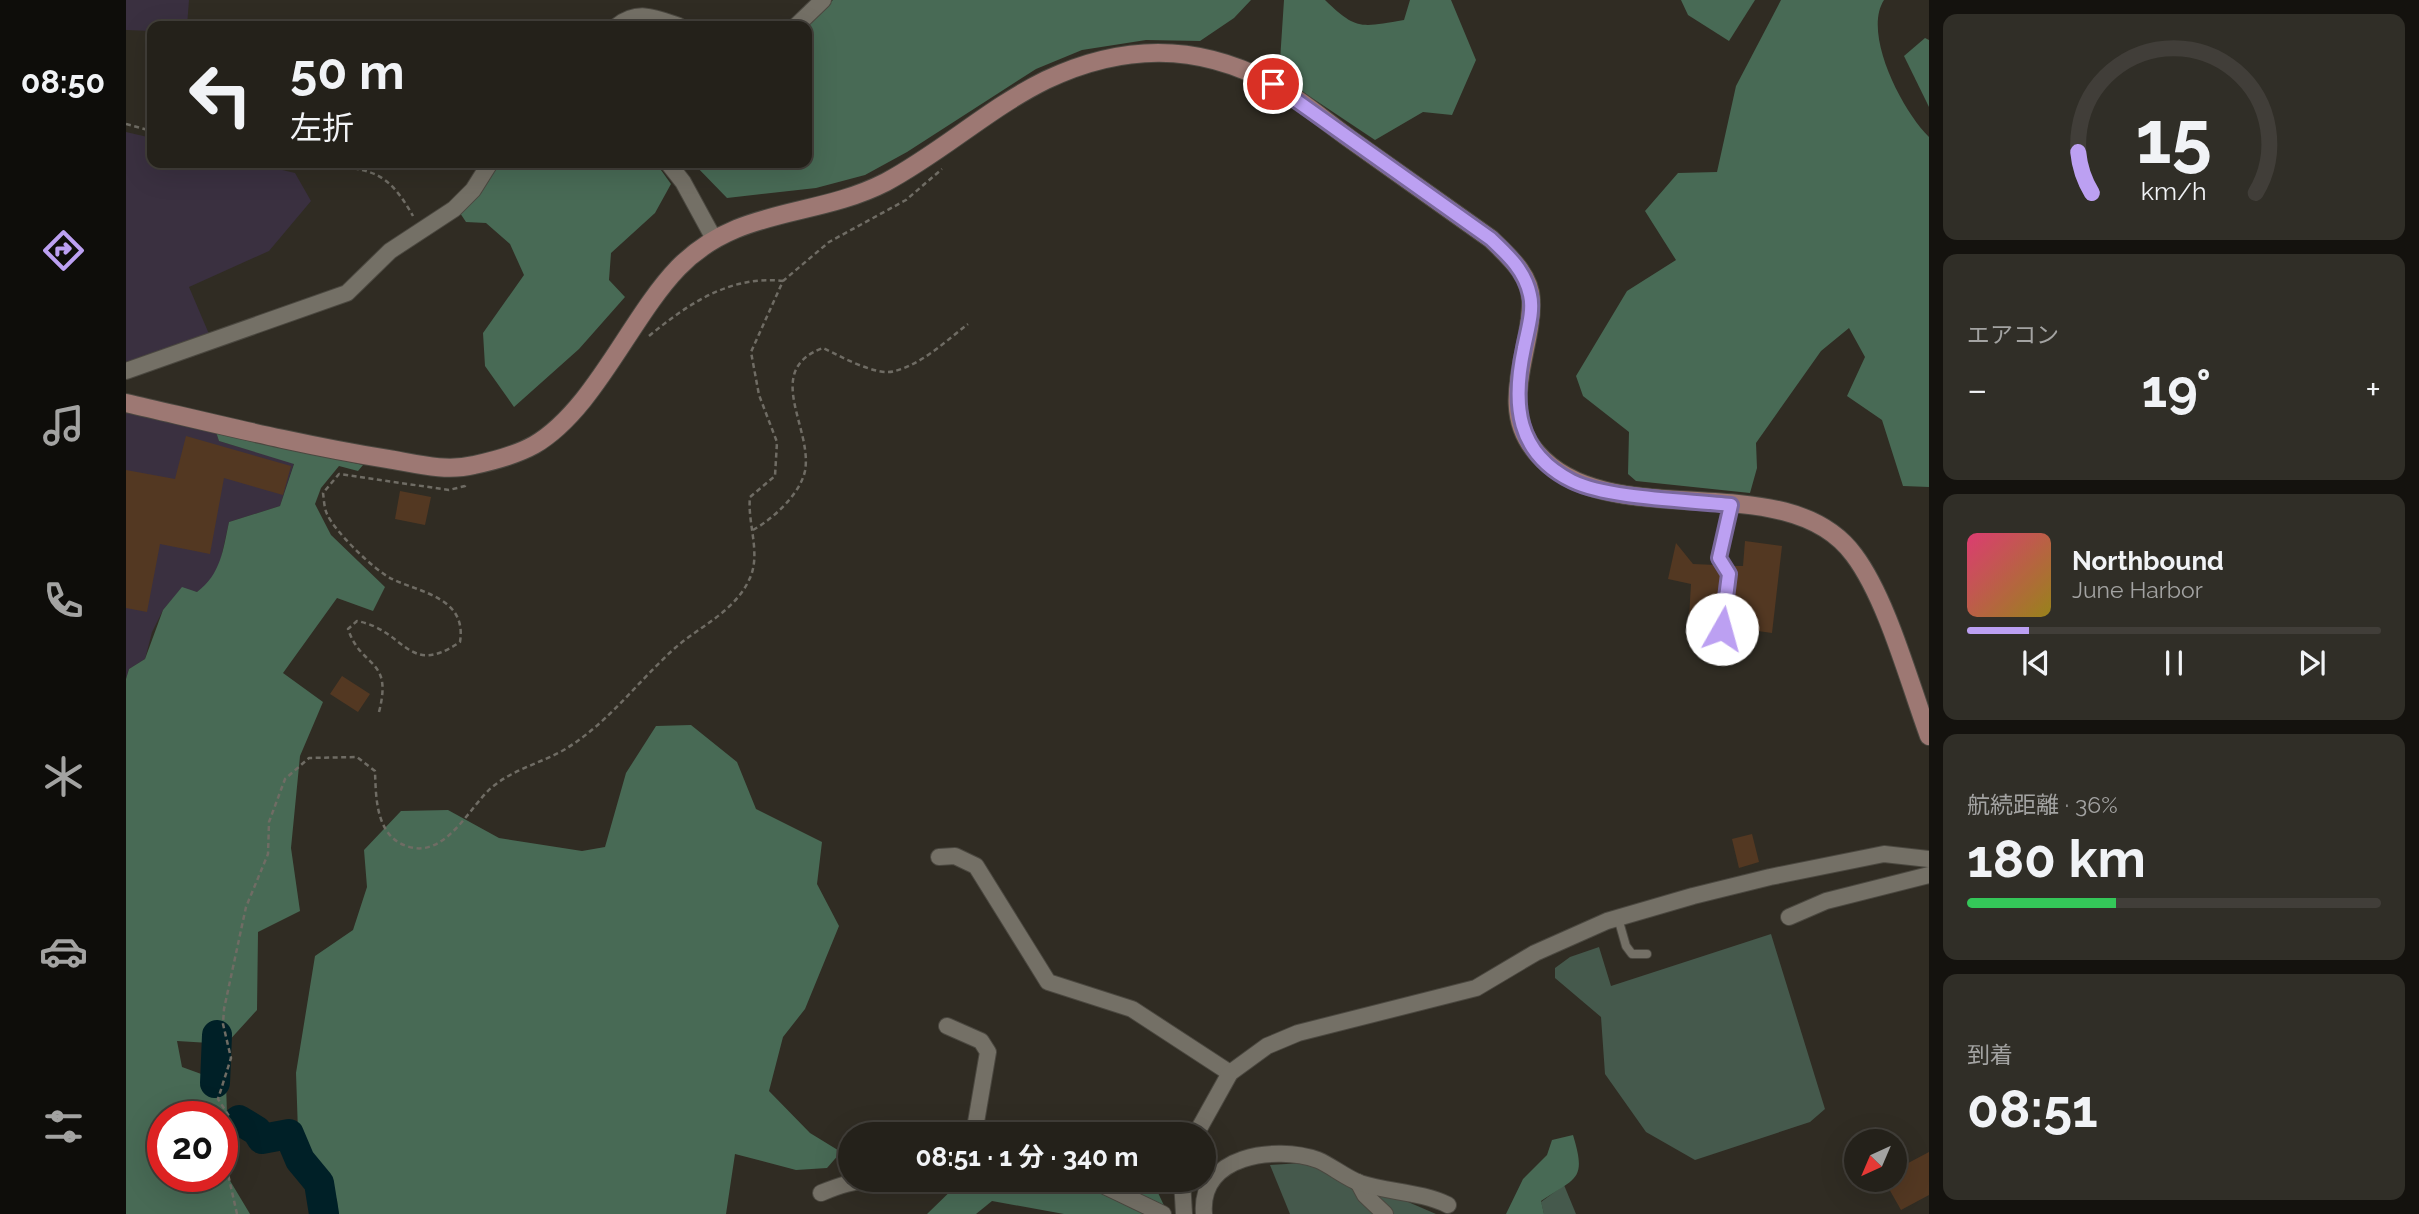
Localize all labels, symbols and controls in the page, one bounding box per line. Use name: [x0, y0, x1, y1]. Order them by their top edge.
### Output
text: 50 m: [290, 43, 405, 100]
icon: left: [175, 49, 266, 140]
pin: [1243, 54, 1303, 114]
text: 08:50: [21, 63, 105, 100]
icon: arrive: [1254, 65, 1292, 103]
text: 15: [2136, 95, 2212, 180]
text: 左折: [290, 109, 354, 146]
text: km/h: [2141, 176, 2207, 206]
icon: directions: [39, 226, 88, 275]
text: エアコン: [1967, 321, 2059, 348]
text: 19°: [2142, 358, 2211, 419]
text: −: [1967, 367, 1987, 412]
text: +: [2365, 367, 2381, 412]
icon: music: [39, 401, 88, 450]
text: Northbound: [2072, 546, 2224, 576]
icon: phone: [39, 576, 88, 625]
text: June Harbor: [2072, 576, 2203, 603]
position arrow: [1685, 592, 1759, 666]
icon: previous: [2017, 644, 2055, 682]
icon: pause: [2155, 644, 2193, 682]
icon: next: [2293, 644, 2331, 682]
icon: climate: [39, 752, 88, 801]
text: 航続距離 · 36%: [1967, 791, 2118, 818]
text: 180 km: [1967, 828, 2146, 889]
icon: car: [39, 927, 88, 976]
text: 到着: [1967, 1041, 2013, 1068]
text: 08:51: [1967, 1078, 2098, 1139]
speed limit sign: 20: [147, 1101, 238, 1192]
icon: filters: [39, 1102, 88, 1151]
north arrow: [1844, 1129, 1908, 1192]
map controls: [1844, 1129, 1907, 1192]
text: 08:51 · 1 分 · 340 m: [916, 1142, 1138, 1172]

